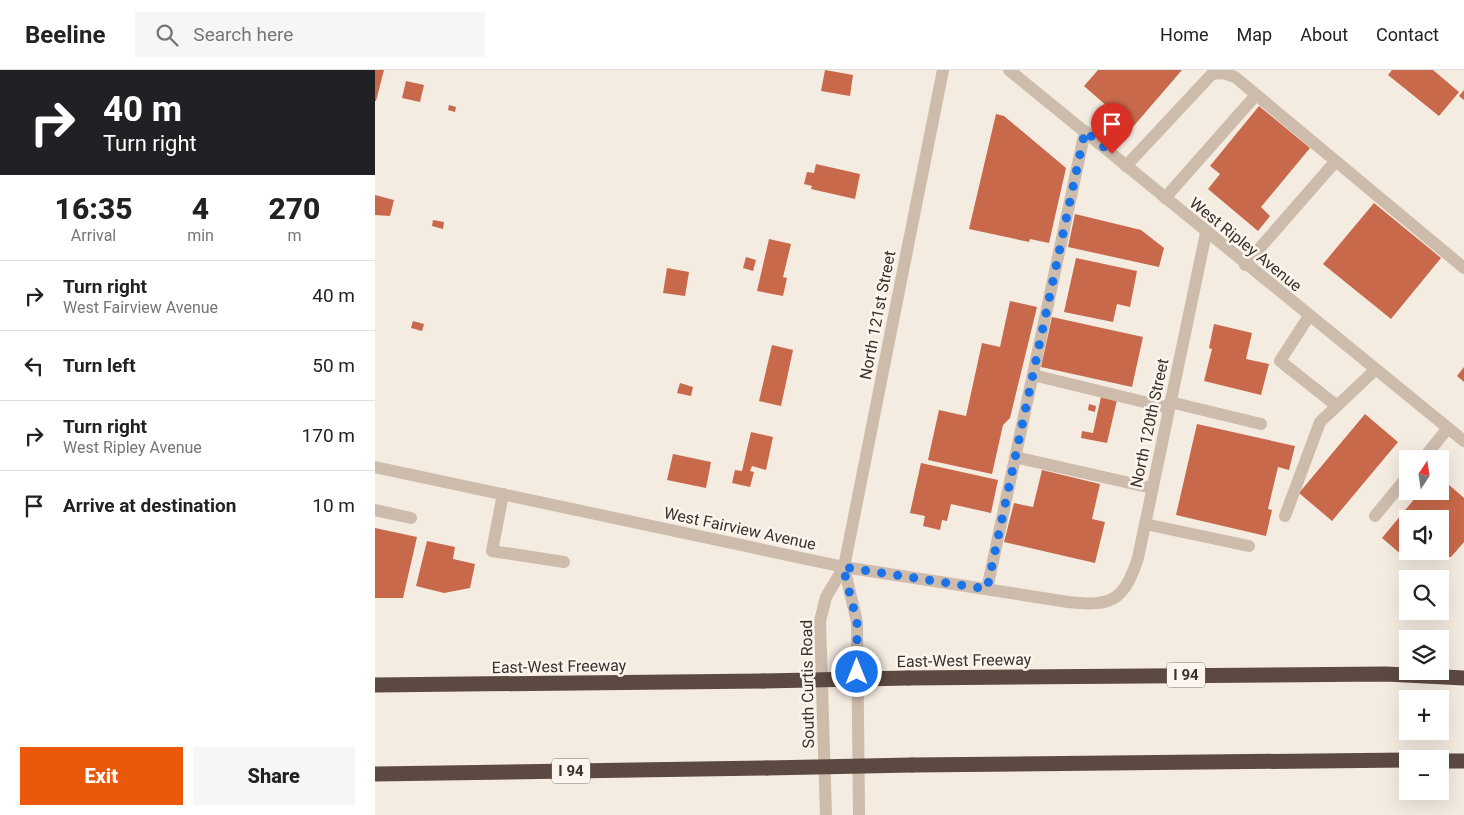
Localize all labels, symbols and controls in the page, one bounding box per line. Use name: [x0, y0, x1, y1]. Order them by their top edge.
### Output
search box: [135, 12, 485, 57]
text: Beeline: [25, 21, 105, 49]
icon: search: [153, 21, 181, 49]
text: Search here: [193, 23, 293, 46]
text: Home: [1160, 24, 1209, 45]
text: Map: [1237, 24, 1272, 45]
text: About: [1300, 24, 1348, 45]
text: Contact: [1376, 24, 1439, 45]
text: 40 m: [103, 89, 182, 130]
icon: right: [20, 90, 85, 155]
pin: [1091, 103, 1133, 154]
icon: arrive: [1098, 110, 1126, 138]
text: Turn right: [103, 131, 197, 156]
text: 16:35: [55, 191, 133, 226]
text: 4: [192, 191, 209, 226]
text: 270: [268, 191, 320, 226]
street label: West Ripley Avenue: [1186, 193, 1306, 295]
text: Arrival: [71, 226, 116, 245]
text: min: [187, 226, 214, 245]
text: m: [287, 226, 301, 245]
street label: North 121st Street: [856, 249, 899, 381]
text: Turn right: [63, 275, 147, 298]
icon: right: [20, 282, 48, 310]
text: 40 m: [312, 284, 355, 307]
text: West Fairview Avenue: [63, 298, 218, 317]
icon: left: [20, 352, 48, 380]
text: Turn left: [63, 354, 136, 377]
text: 50 m: [312, 354, 355, 377]
street label: North 120th Street: [1127, 357, 1172, 489]
text: Turn right: [63, 415, 147, 438]
icon: right: [20, 422, 48, 450]
text: 170 m: [302, 424, 355, 447]
text: West Ripley Avenue: [63, 438, 202, 457]
north arrow: [1399, 450, 1449, 500]
map controls: [1399, 450, 1449, 800]
icon: arrive: [20, 492, 48, 520]
text: Arrive at destination: [63, 494, 236, 517]
text: 10 m: [312, 494, 355, 517]
street label: West Fairview Avenue: [662, 503, 818, 554]
button: sound: [1399, 510, 1449, 560]
button: search: [1399, 570, 1449, 620]
street label: South Curtis Road: [797, 620, 818, 748]
button: layers: [1399, 630, 1449, 680]
position arrow: [830, 645, 882, 697]
street label: East-West Freeway: [897, 650, 1032, 671]
street label: East-West Freeway: [492, 656, 627, 677]
road number: I 94: [1167, 662, 1205, 688]
button: +: [1399, 690, 1449, 740]
button: Exit: [20, 747, 183, 805]
button: Share: [193, 747, 355, 805]
button: −: [1399, 750, 1449, 800]
road number: I 94: [552, 758, 590, 784]

